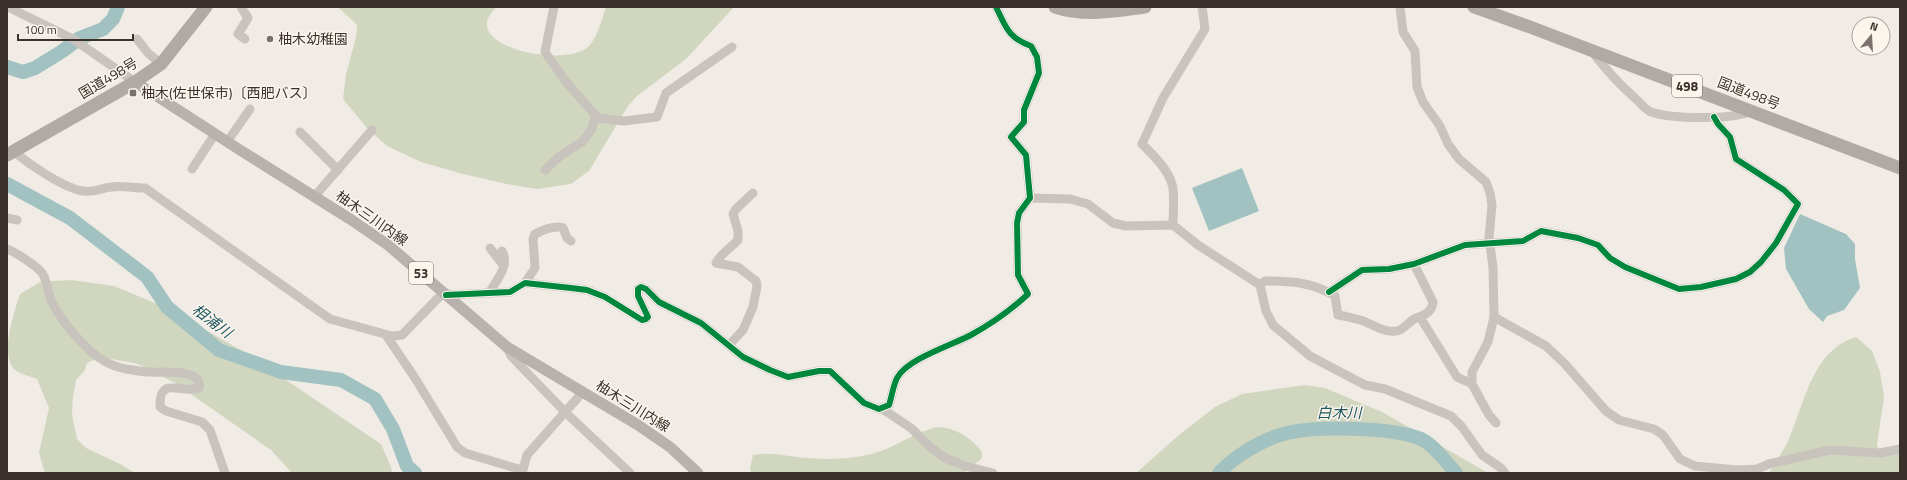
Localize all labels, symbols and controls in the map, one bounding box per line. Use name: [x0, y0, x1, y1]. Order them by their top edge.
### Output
scale bar: [18, 16, 133, 42]
north arrow: [1851, 16, 1891, 56]
text: N: [1868, 18, 1880, 35]
text: 100 m: [24, 20, 57, 39]
place label: 柚木幼稚園: [278, 28, 348, 49]
marker: 柚木幼稚園: [265, 34, 275, 44]
street label: 国道498号: [74, 52, 141, 103]
street label: 国道498号: [1715, 71, 1784, 114]
road number: 498: [1672, 75, 1702, 97]
place label: 柚木(佐世保市)〔西肥バス〕: [141, 82, 316, 103]
marker: 柚木(佐世保市)〔西肥バス〕: [128, 88, 138, 98]
street label: 柚木三川内線: [332, 185, 413, 250]
road number: 53: [409, 262, 433, 284]
water label: 相浦川: [187, 298, 239, 345]
street label: 柚木三川内線: [592, 374, 674, 437]
water label: 白木川: [1316, 401, 1363, 424]

